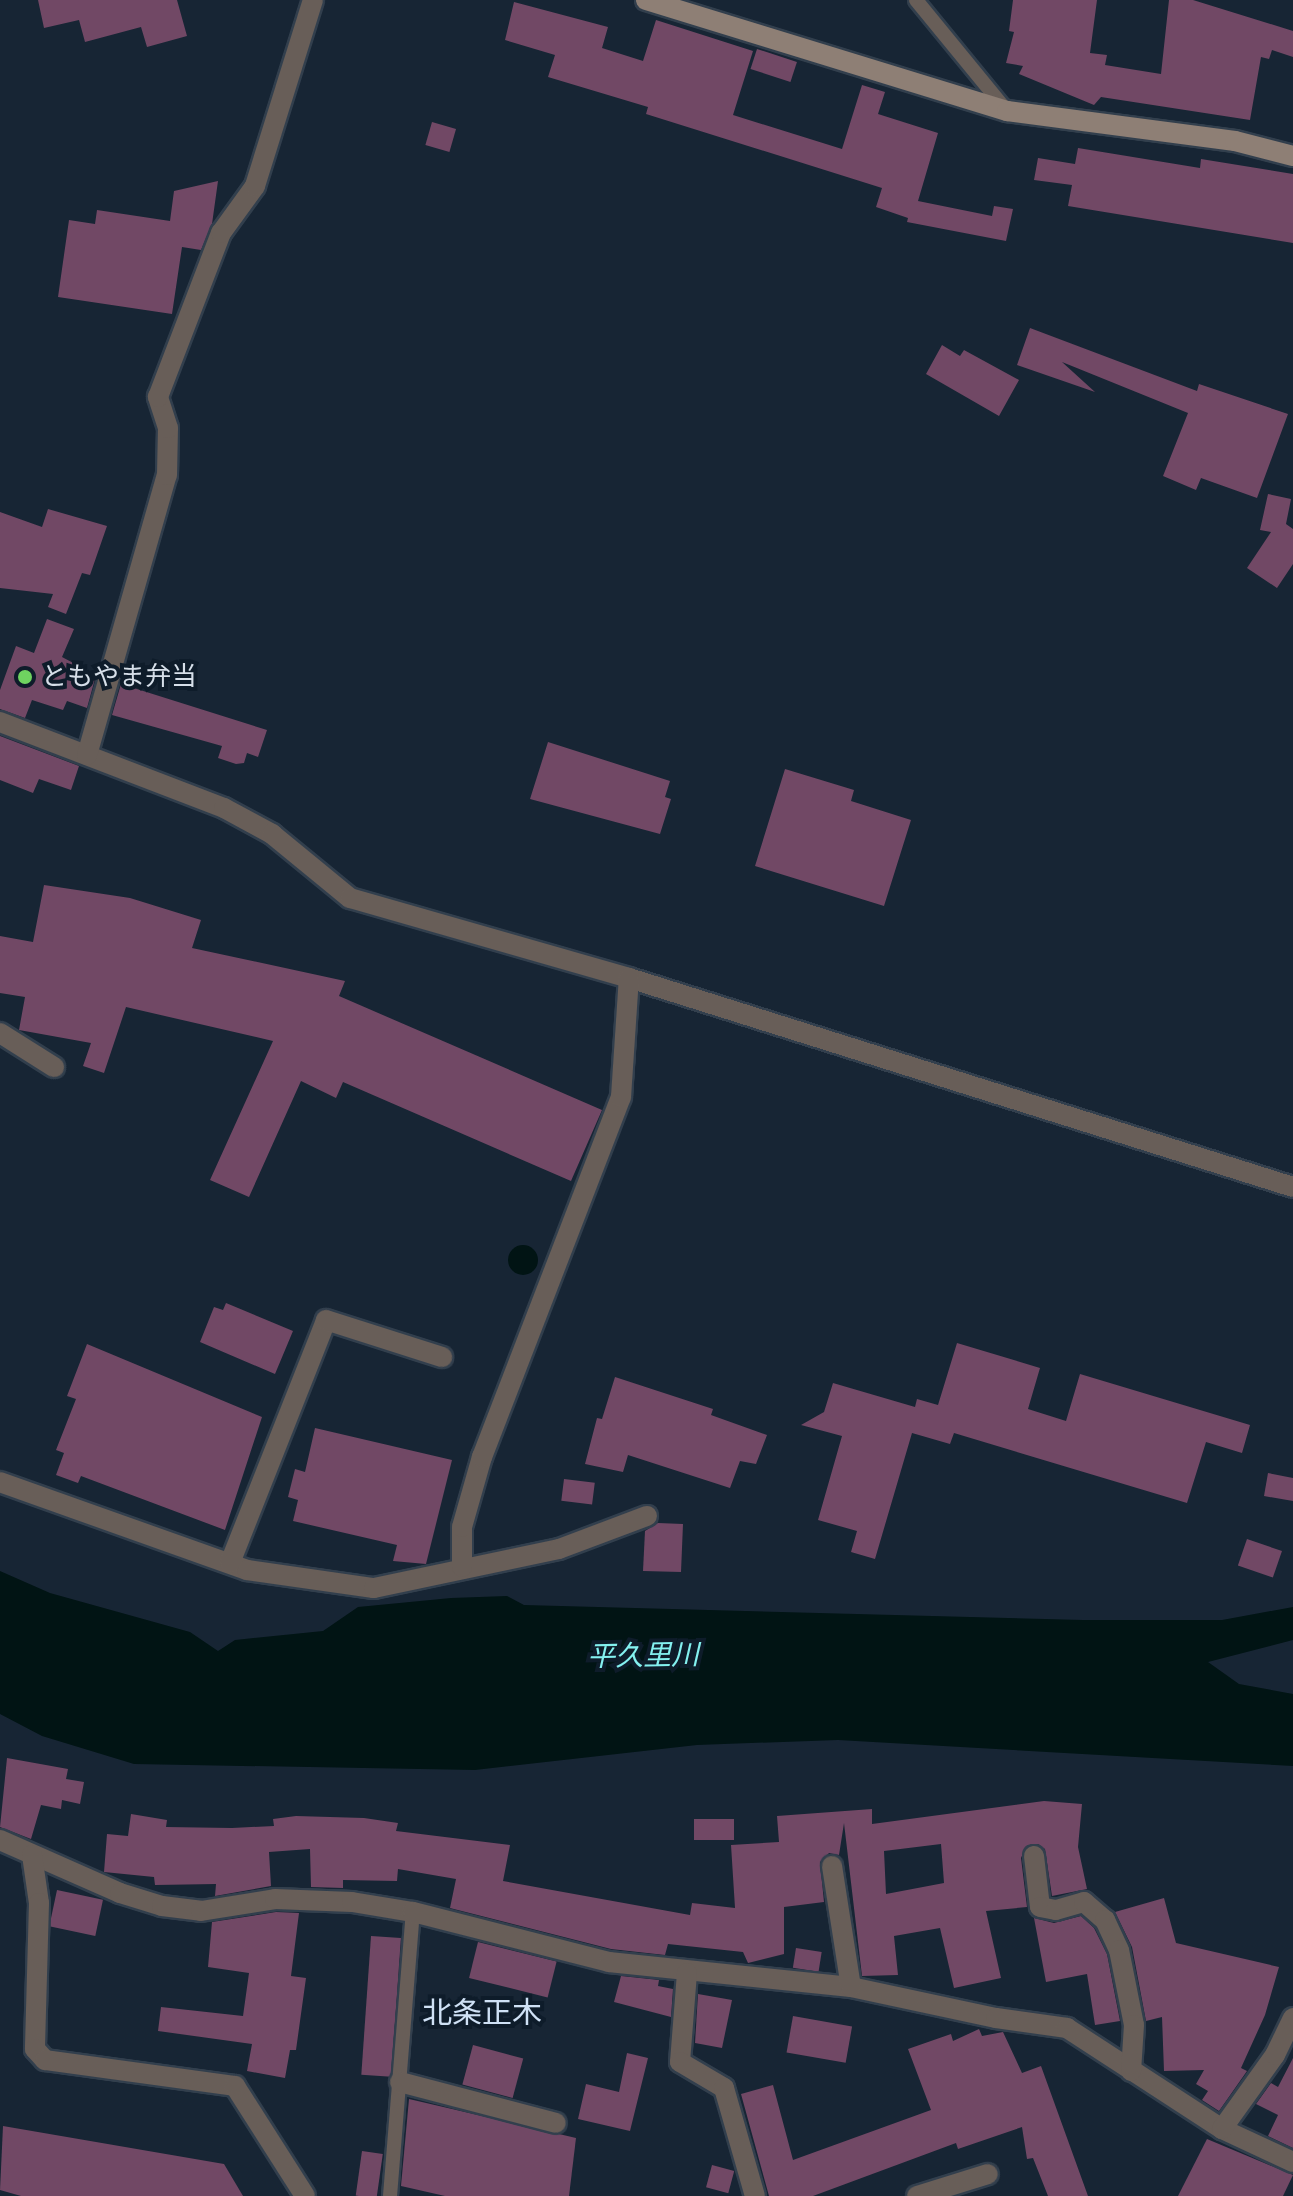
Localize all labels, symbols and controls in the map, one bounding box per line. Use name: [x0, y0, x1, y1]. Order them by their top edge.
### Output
place label: ともやま弁当: [41, 661, 197, 693]
marker: ともやま弁当: [16, 668, 34, 686]
water label: 平久里川: [587, 1638, 699, 1674]
district label: 北条正木: [422, 1995, 542, 2031]

